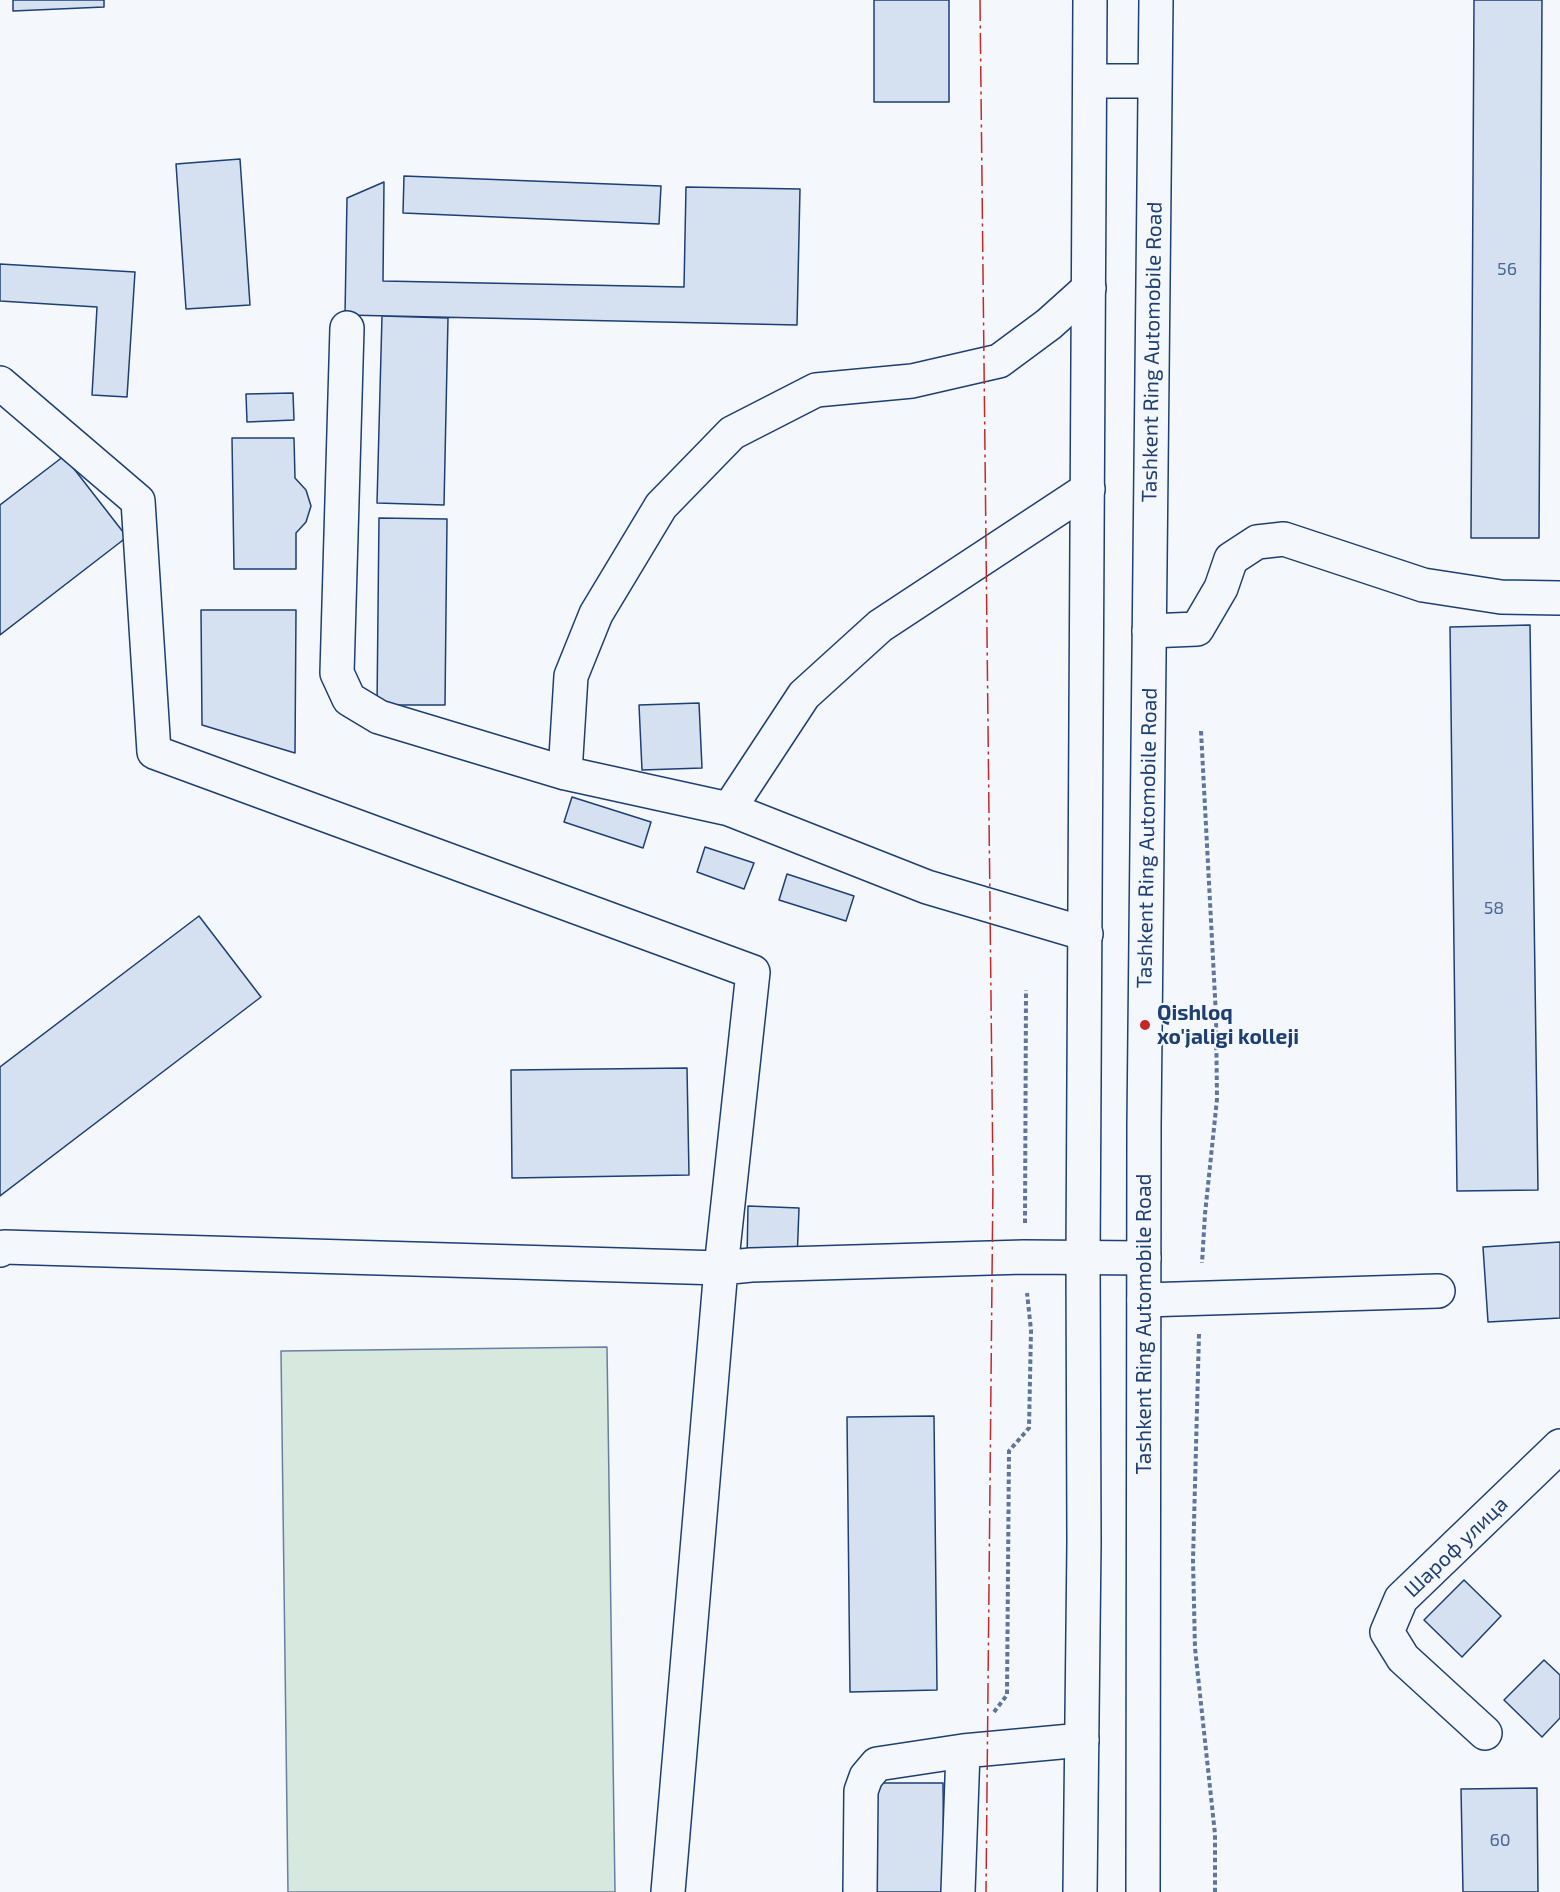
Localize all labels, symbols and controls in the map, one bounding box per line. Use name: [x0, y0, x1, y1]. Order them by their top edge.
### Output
street label: Tashkent Ring Automobile Road: [1137, 201, 1167, 503]
house number: 56: [1497, 258, 1517, 280]
street label: Tashkent Ring Automobile Road: [1132, 687, 1162, 989]
house number: 58: [1484, 897, 1504, 919]
place label: Qishloq xo'jaligi kolleji: [1157, 1000, 1299, 1050]
marker: Qishloq xo'jaligi kolleji: [1138, 1018, 1152, 1032]
street label: Tashkent Ring Automobile Road: [1131, 1174, 1157, 1474]
street label: Шароф улица: [1399, 1491, 1513, 1603]
house number: 60: [1489, 1829, 1511, 1851]

